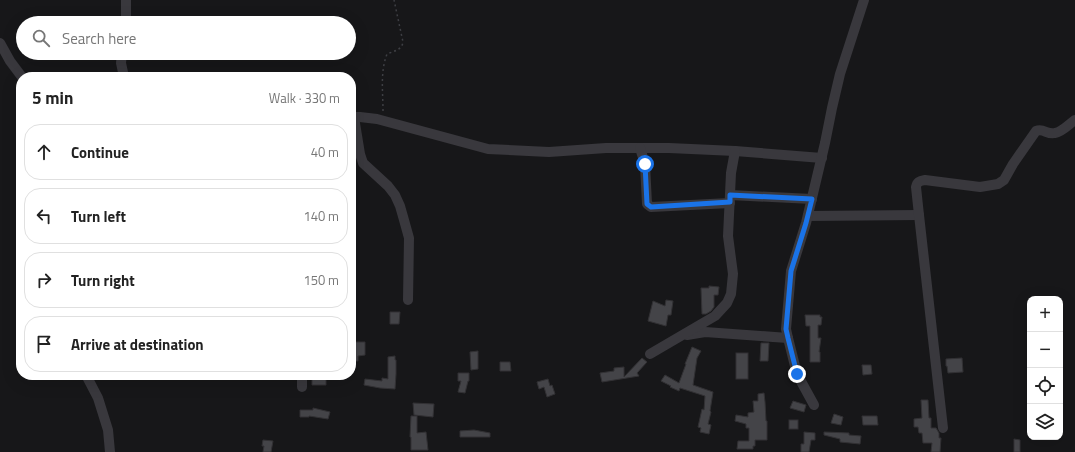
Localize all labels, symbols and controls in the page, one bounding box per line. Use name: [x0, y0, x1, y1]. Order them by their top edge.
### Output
search box: [16, 16, 356, 60]
icon: search: [30, 27, 52, 49]
text: Search here: [62, 27, 136, 50]
text: 5 min: [32, 85, 73, 111]
text: Walk · 330 m: [269, 88, 340, 108]
icon: ahead: [33, 141, 55, 163]
text: Continue: [71, 141, 129, 164]
text: 40 m: [311, 142, 339, 162]
route start: [636, 155, 654, 173]
icon: left: [33, 205, 55, 227]
text: Turn left: [71, 205, 126, 228]
text: 140 m: [303, 206, 339, 226]
icon: right: [33, 269, 55, 291]
text: Turn right: [71, 269, 135, 292]
text: 150 m: [303, 270, 339, 290]
map controls: [1027, 296, 1063, 440]
button: +: [1027, 296, 1063, 332]
button: −: [1027, 332, 1063, 368]
icon: arrive: [33, 333, 55, 355]
text: Arrive at destination: [71, 333, 204, 356]
route end: [788, 365, 806, 383]
button: locate: [1027, 368, 1063, 404]
button: layers: [1027, 404, 1063, 440]

